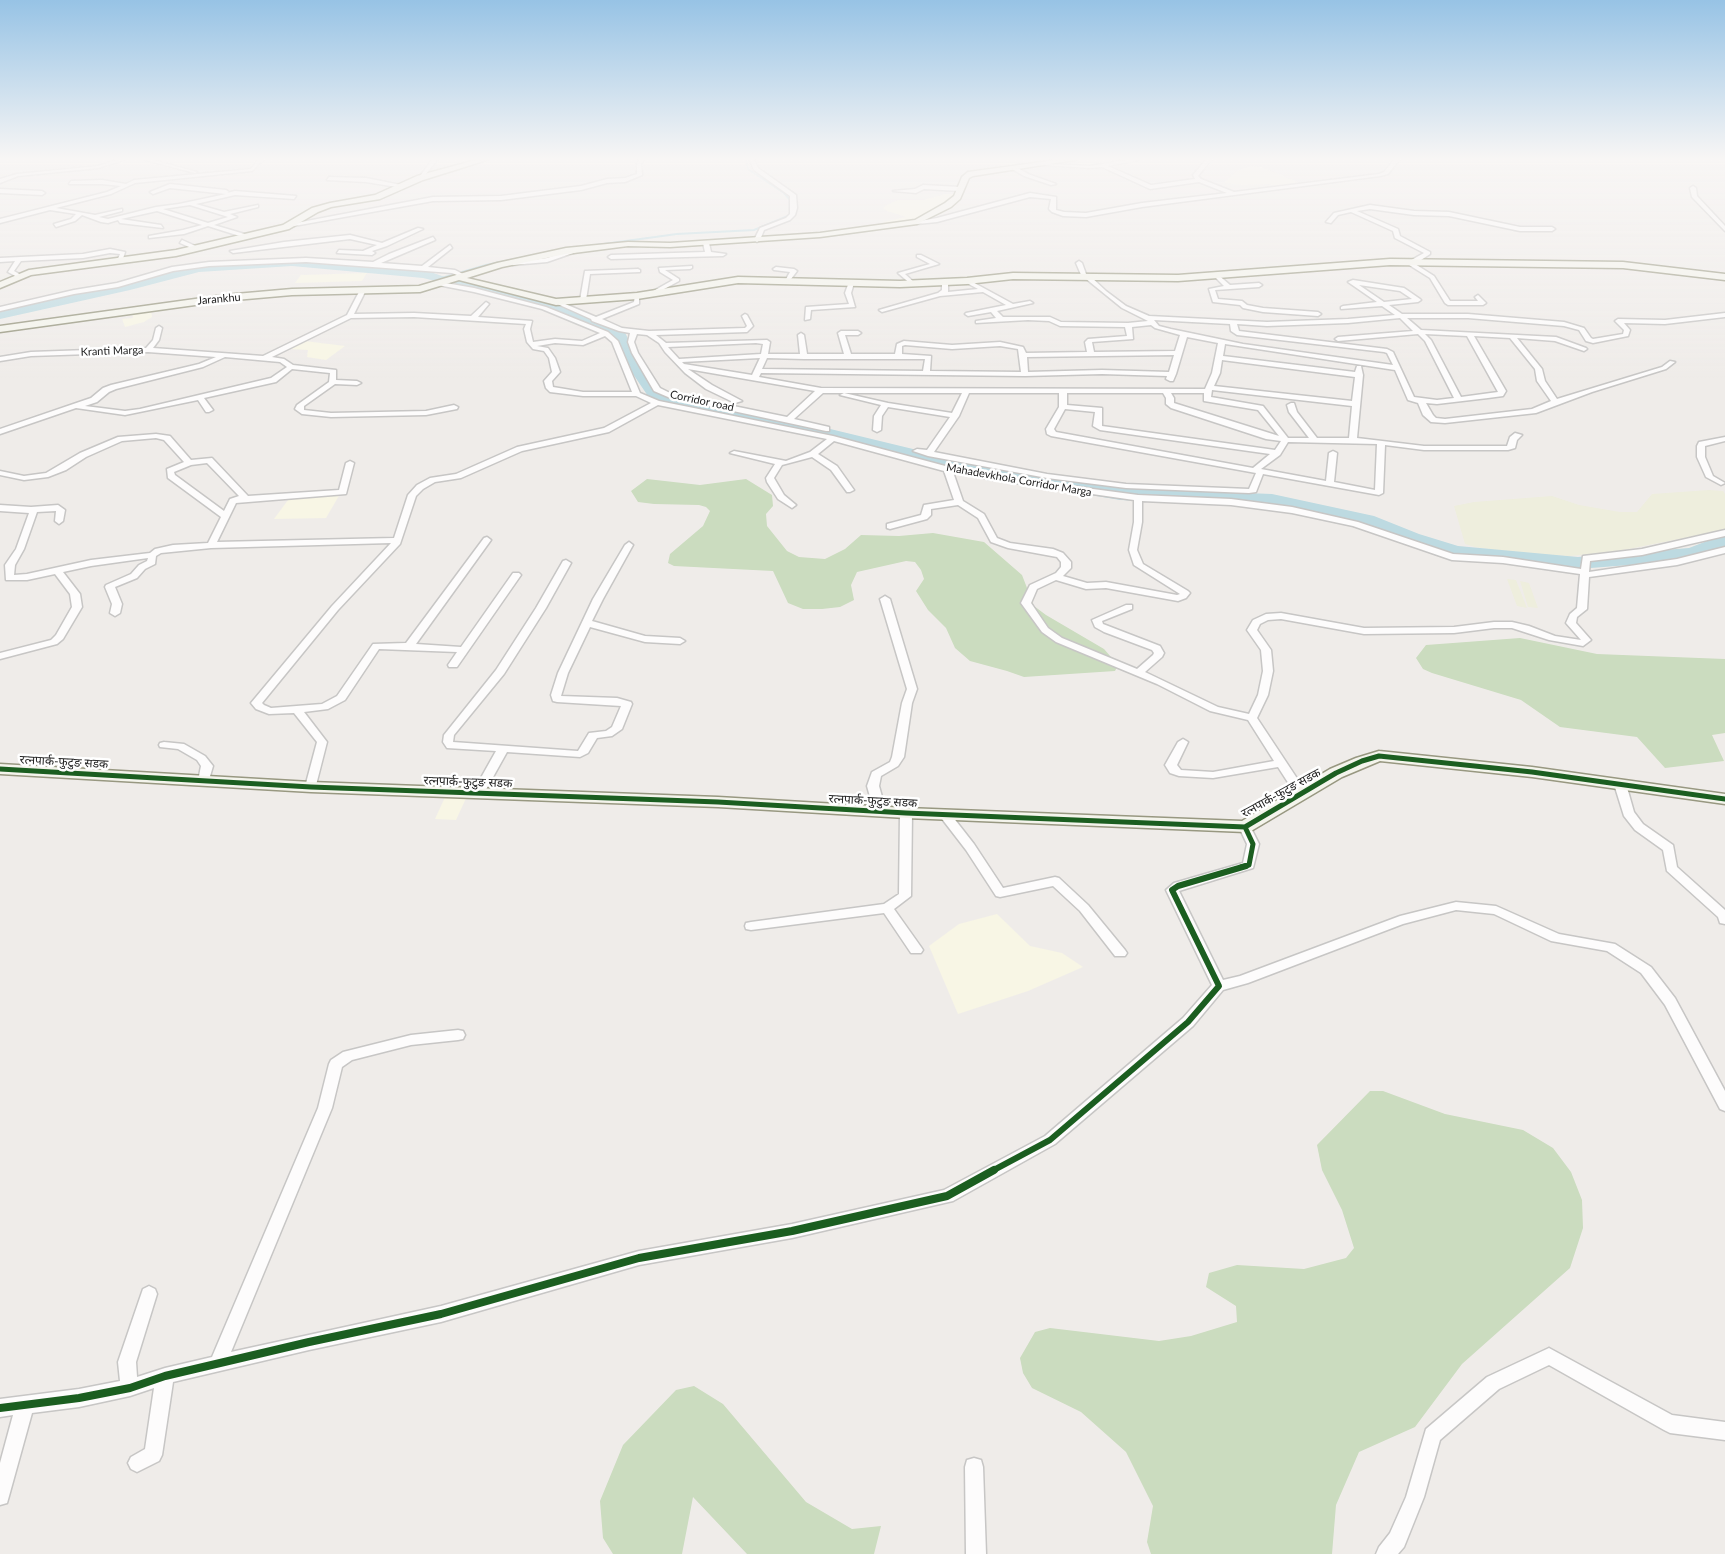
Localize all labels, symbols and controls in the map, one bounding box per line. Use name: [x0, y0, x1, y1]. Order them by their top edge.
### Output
street label: Jarankhu: [197, 291, 241, 307]
street label: Kranti Marga: [80, 343, 144, 359]
street label: Corridor road: [669, 388, 735, 414]
street label: Mahadevkhola Corridor Marga: [945, 461, 1093, 499]
street label: रत्नपार्क-फुटुङ सडक: [19, 752, 109, 772]
street label: रत्नपार्क-फुटुङ सडक: [1239, 765, 1323, 821]
street label: रत्नपार्क-फुटुङ सडक: [423, 773, 513, 791]
street label: रत्नपार्क-फुटुङ सडक: [828, 791, 918, 811]

